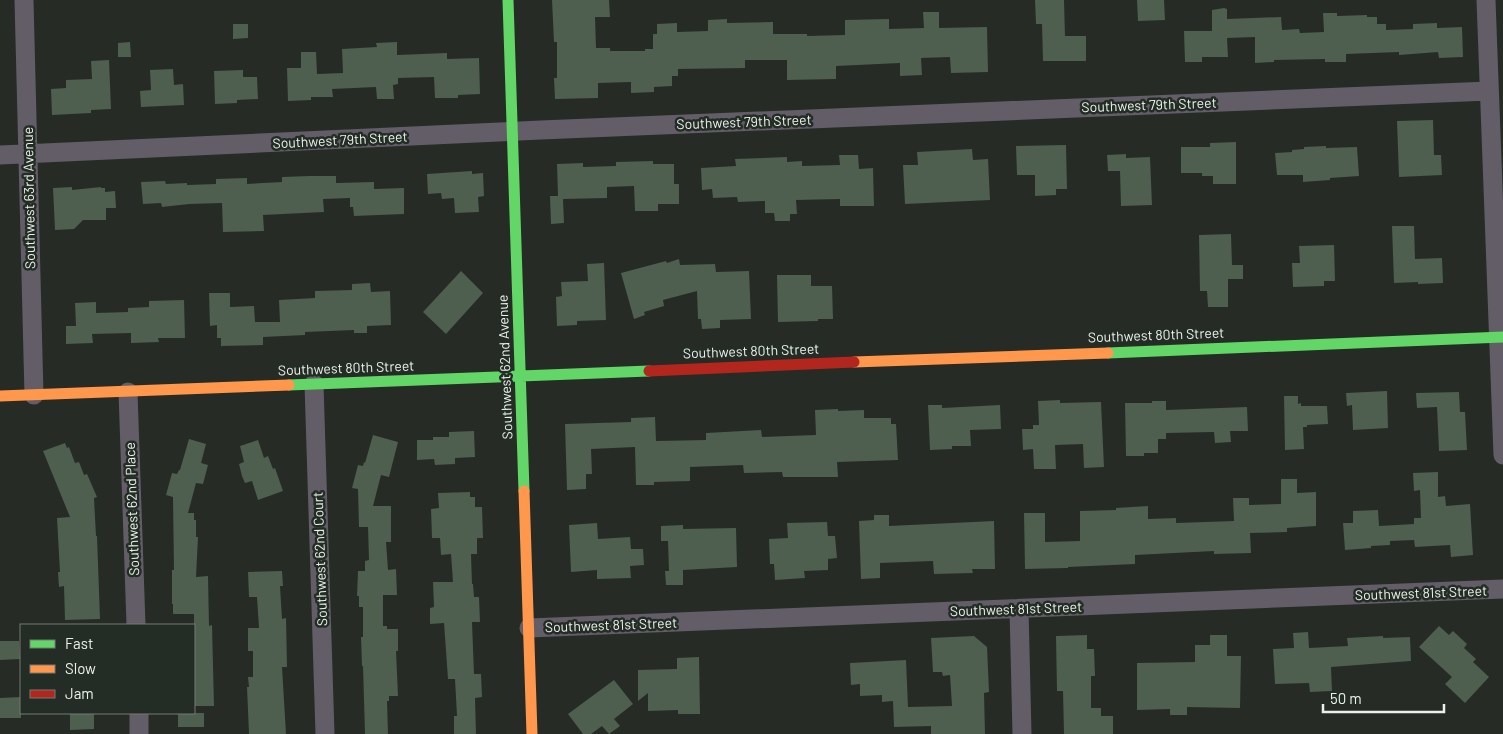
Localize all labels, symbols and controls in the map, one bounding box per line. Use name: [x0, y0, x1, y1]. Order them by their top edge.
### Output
street label: Southwest 79th Street: [1081, 94, 1217, 115]
street label: Southwest 79th Street: [676, 111, 812, 132]
street label: Southwest 63rd Avenue: [19, 127, 38, 269]
street label: Southwest 79th Street: [272, 127, 408, 152]
street label: Southwest 62nd Avenue: [493, 294, 516, 440]
street label: Southwest 80th Street: [1087, 324, 1224, 345]
street label: Southwest 80th Street: [682, 340, 819, 361]
street label: Southwest 80th Street: [277, 357, 414, 378]
street label: Southwest 62nd Place: [121, 442, 142, 576]
street label: Southwest 62nd Court: [309, 492, 330, 626]
street label: Southwest 81st Street: [1355, 582, 1487, 603]
street label: Southwest 81st Street: [950, 598, 1082, 619]
street label: Southwest 81st Street: [545, 614, 677, 635]
legend: [20, 624, 195, 714]
text: Fast: [65, 634, 93, 652]
text: Slow: [65, 659, 96, 677]
scale bar: [1323, 682, 1444, 714]
text: Jam: [65, 684, 94, 702]
text: 50 m: [1330, 689, 1362, 707]

